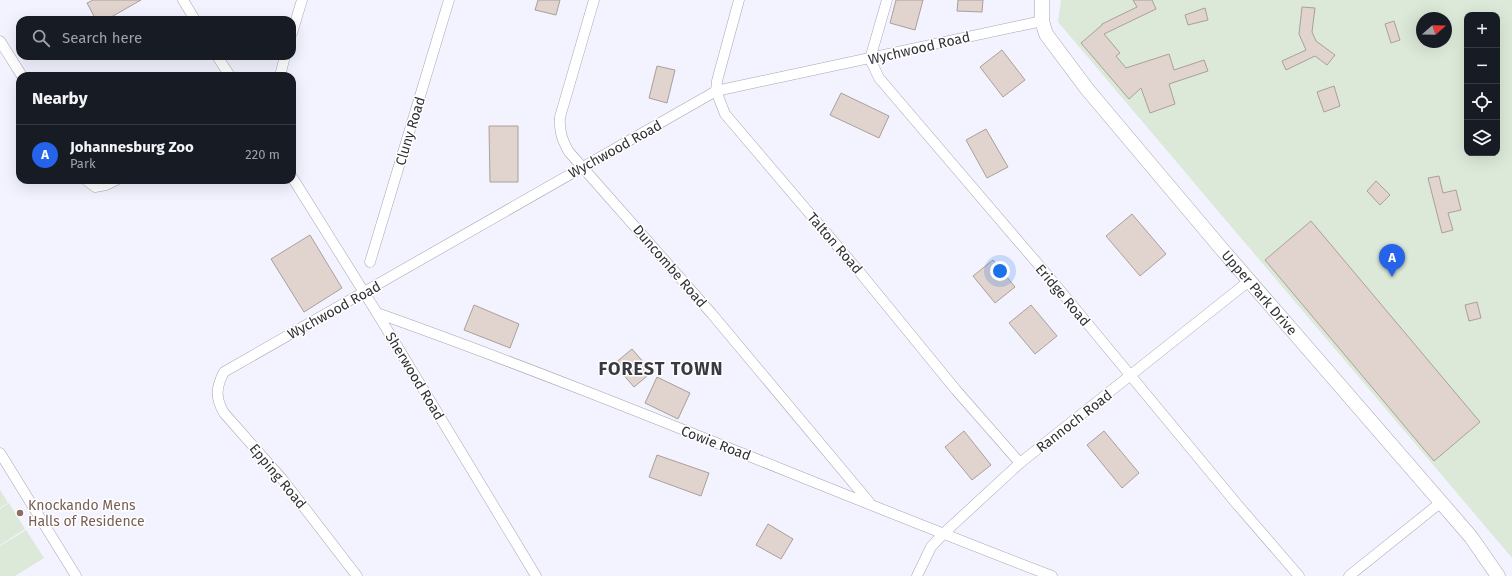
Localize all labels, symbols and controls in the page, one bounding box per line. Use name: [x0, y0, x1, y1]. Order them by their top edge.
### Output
north arrow: [1416, 12, 1452, 48]
map controls: [1464, 12, 1500, 156]
button: +: [1464, 12, 1500, 48]
search box: [16, 16, 296, 60]
icon: search: [30, 27, 52, 49]
text: Search here: [62, 29, 142, 47]
street label: Wychwood Road: [867, 29, 972, 68]
button: −: [1464, 48, 1500, 84]
button: locate: [1464, 84, 1500, 120]
text: Nearby: [32, 88, 87, 109]
street label: Cluny Road: [392, 95, 429, 168]
street label: Wychwood Road: [566, 117, 665, 182]
button: layers: [1464, 120, 1500, 156]
text: Johannesburg Zoo: [70, 138, 194, 156]
text: A: [41, 147, 49, 162]
text: 220 m: [245, 147, 280, 162]
text: Park: [70, 156, 96, 171]
street label: Talton Road: [803, 209, 866, 277]
street label: Duncombe Road: [629, 222, 710, 311]
pin: A: [1379, 244, 1405, 277]
street label: Upper Park Drive: [1218, 247, 1300, 339]
your location: [990, 261, 1010, 281]
street label: Eridge Road: [1032, 261, 1093, 330]
street label: Wychwood Road: [285, 278, 384, 343]
street label: Sherwood Road: [382, 329, 448, 423]
district label: FOREST TOWN: [599, 358, 723, 380]
street label: Rannoch Road: [1033, 387, 1116, 456]
street label: Cowie Road: [679, 422, 753, 465]
street label: Epping Road: [246, 440, 310, 512]
place label: Knockando Mens Halls of Residence: [28, 497, 145, 530]
marker: Knockando Mens Halls of Residence: [15, 508, 25, 518]

